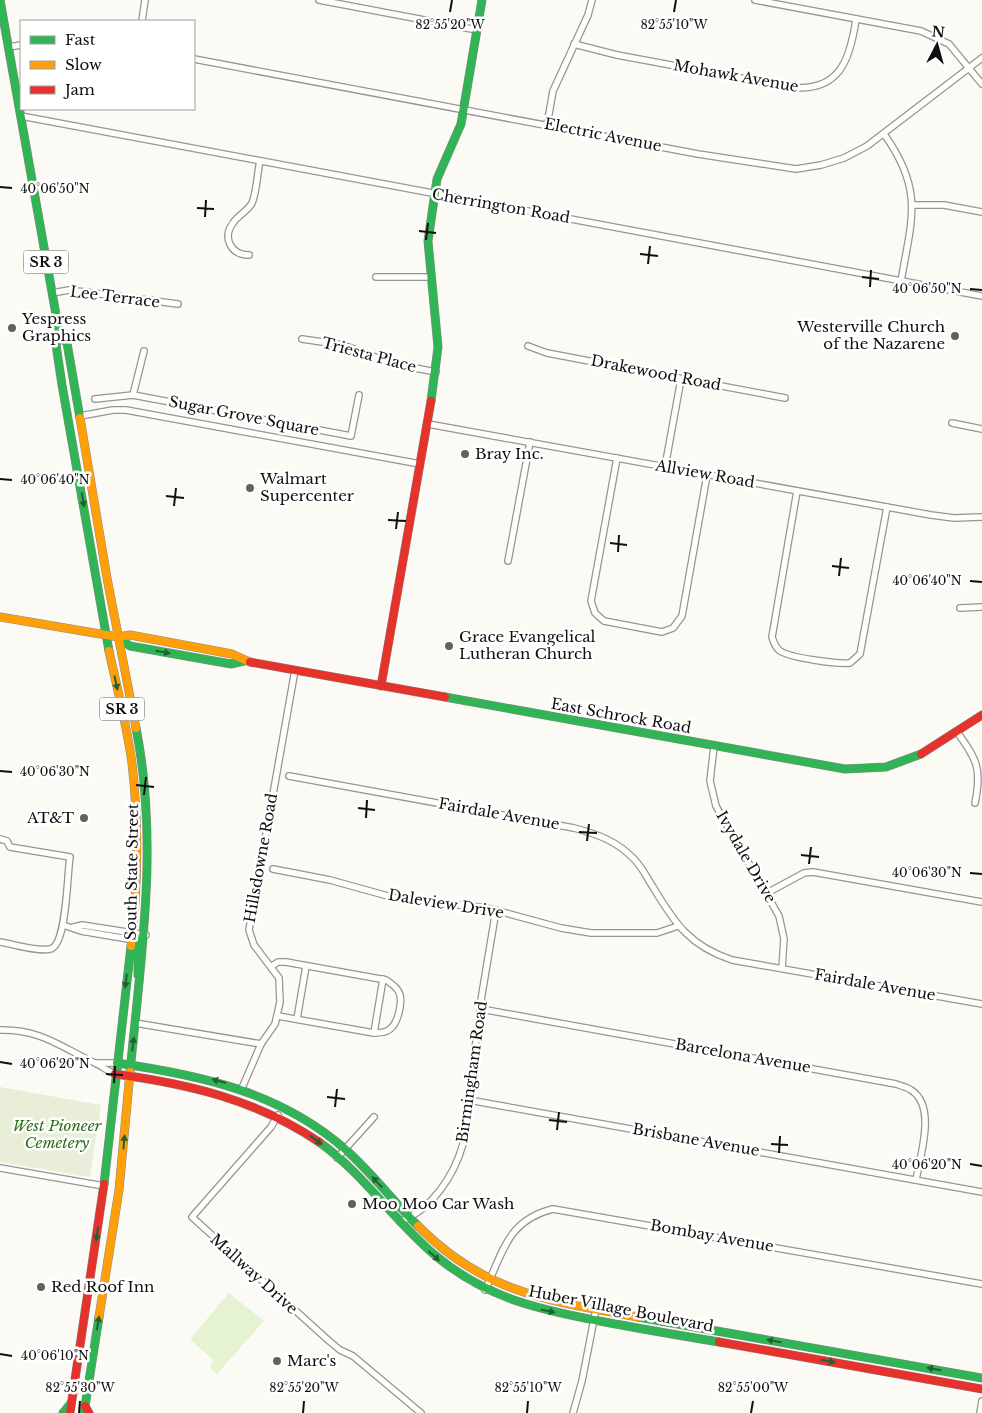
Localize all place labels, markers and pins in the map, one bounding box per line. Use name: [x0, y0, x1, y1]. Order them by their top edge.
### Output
place label: Yespress Graphics: [21, 309, 91, 345]
place label: Westerville Church of the Nazarene: [796, 317, 945, 353]
marker: Yespress Graphics: [6, 322, 18, 334]
marker: Westerville Church of the Nazarene: [949, 330, 961, 342]
place label: Bray Inc.: [475, 444, 544, 463]
marker: Bray Inc.: [459, 448, 471, 460]
place label: Walmart Supercenter: [259, 469, 355, 505]
marker: Walmart Supercenter: [244, 482, 256, 494]
place label: Grace Evangelical Lutheran Church: [459, 627, 596, 663]
marker: Grace Evangelical Lutheran Church: [443, 640, 455, 652]
place label: AT&T: [26, 808, 74, 827]
marker: AT&T: [78, 812, 90, 824]
place label: Moo Moo Car Wash: [362, 1194, 514, 1213]
marker: Moo Moo Car Wash: [346, 1198, 358, 1210]
place label: Red Roof Inn: [51, 1277, 154, 1296]
marker: Red Roof Inn: [35, 1281, 47, 1293]
place label: Marc's: [287, 1351, 337, 1370]
marker: Marc's: [271, 1355, 283, 1367]

